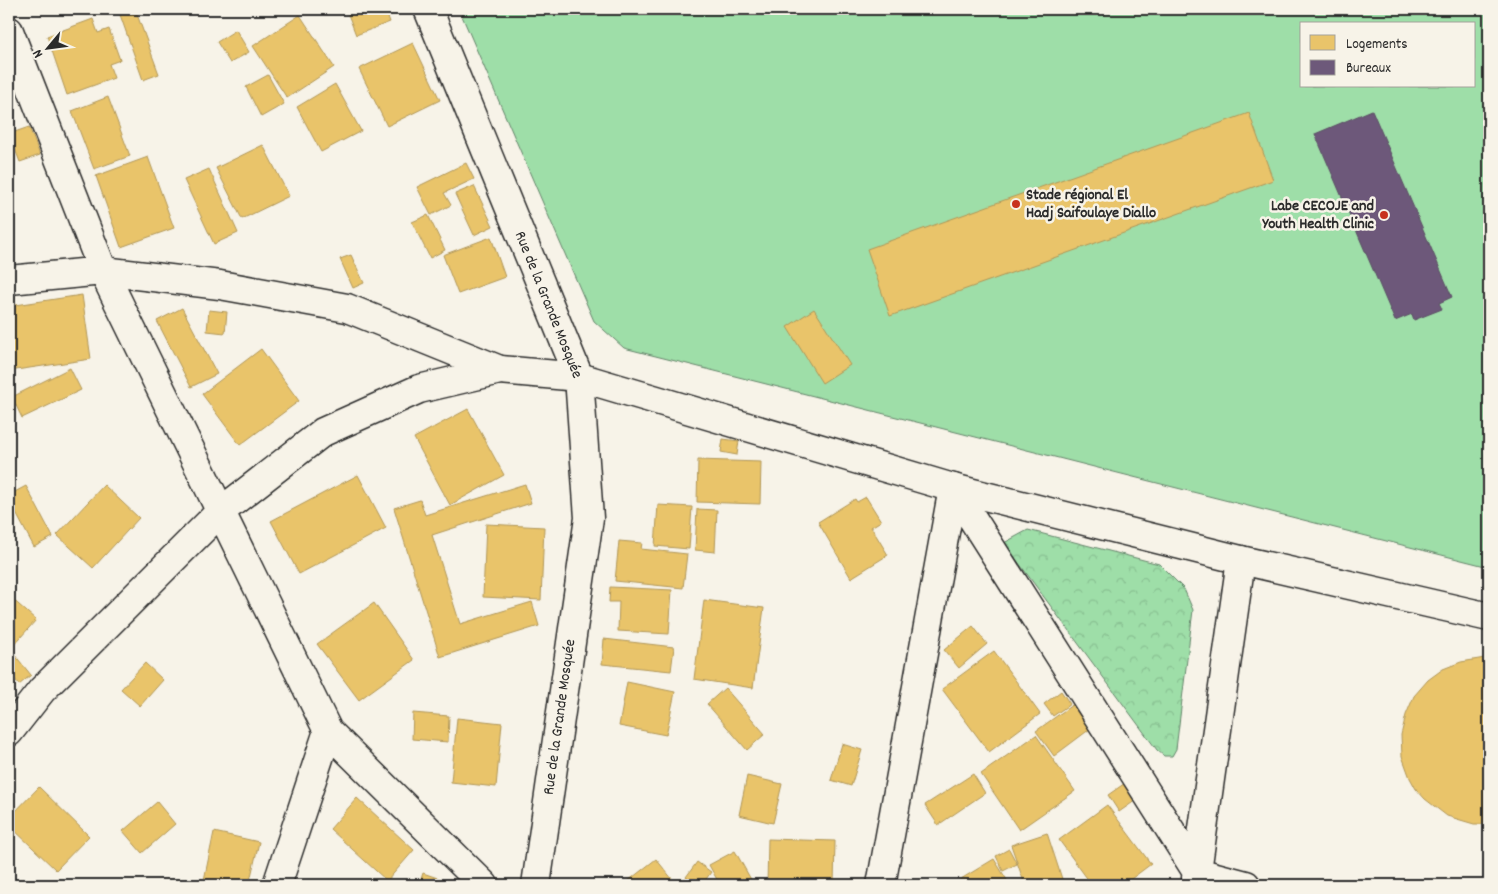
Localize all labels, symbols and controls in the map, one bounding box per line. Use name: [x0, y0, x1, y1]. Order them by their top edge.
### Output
north arrow: [22, 22, 72, 72]
legend: [1300, 22, 1476, 88]
text: Logements: [1346, 34, 1408, 56]
text: N: [28, 45, 49, 61]
text: Bureaux: [1346, 58, 1391, 80]
place label: Stade régional El Hadj Saifoulaye Diallo: [1026, 184, 1156, 225]
place label: Labe CECOJE and Youth Health Clinic: [1261, 195, 1375, 236]
marker: Stade régional El Hadj Saifoulaye Diallo: [1010, 198, 1022, 210]
marker: Labe CECOJE and Youth Health Clinic: [1378, 209, 1390, 221]
street label: Rue de la Grande Mosquée: [508, 228, 588, 382]
street label: Rue de la Grande Mosquée: [538, 638, 582, 796]

